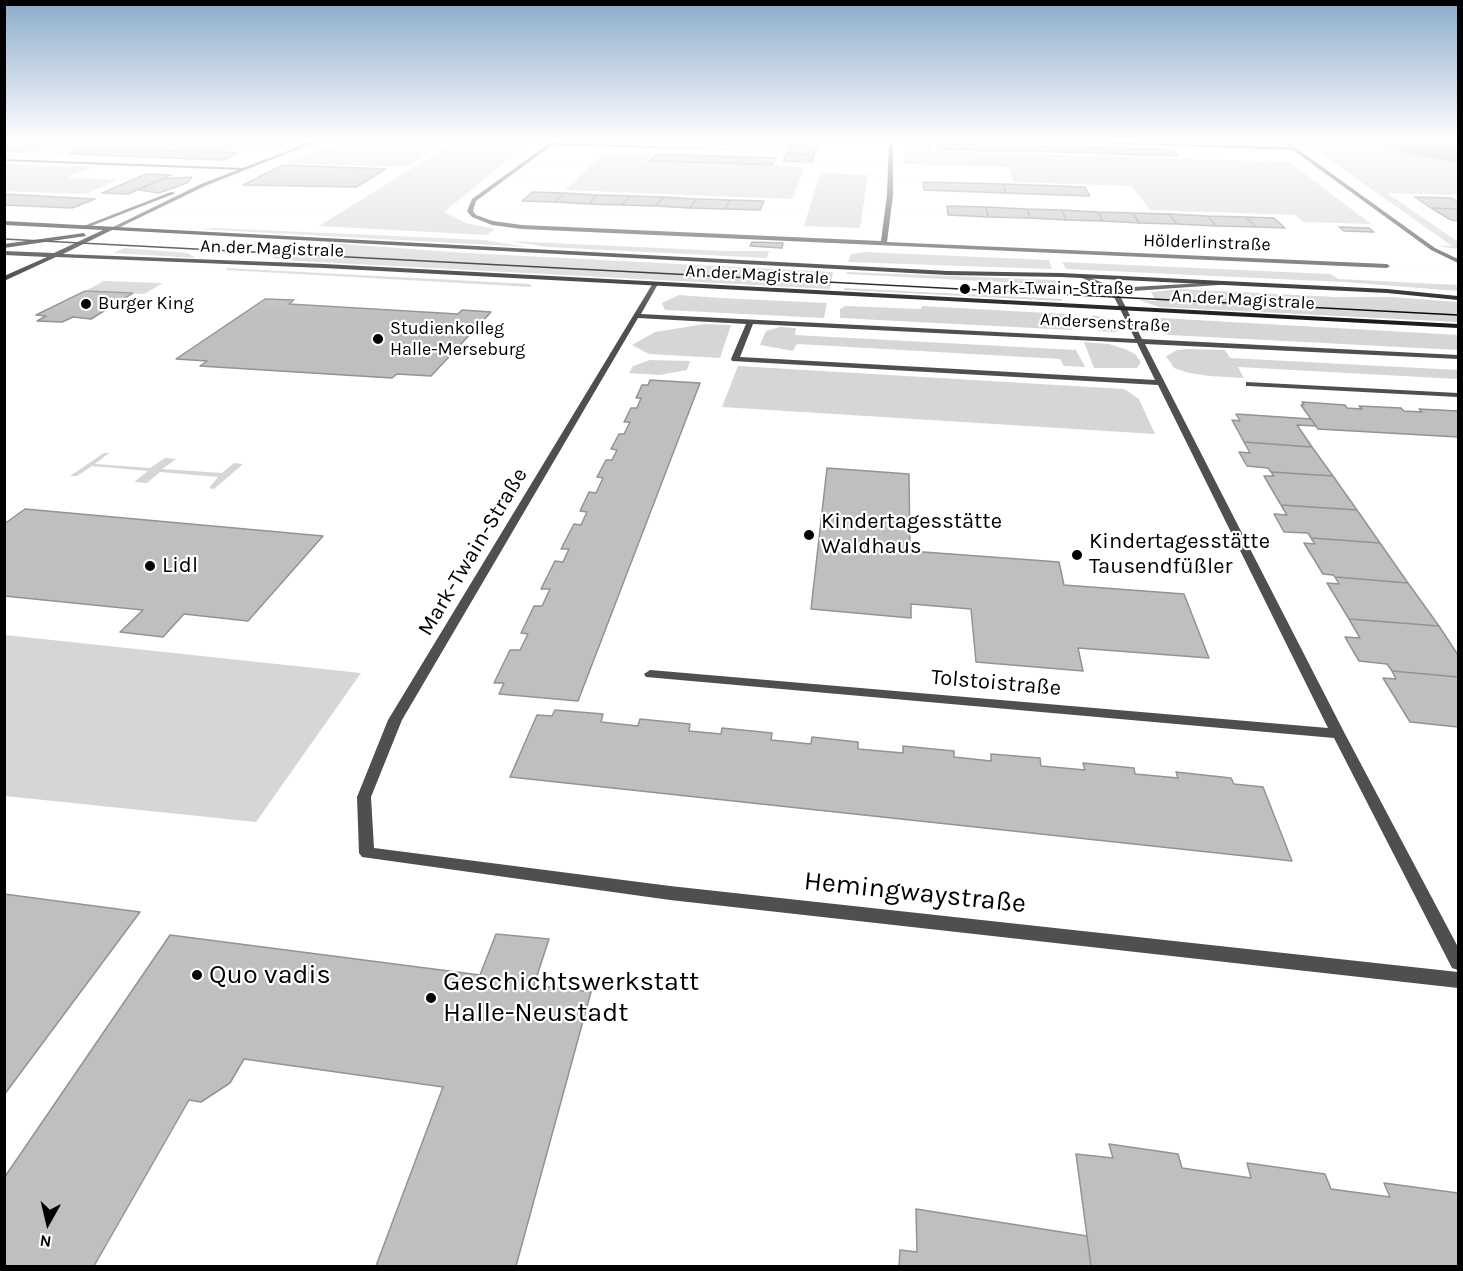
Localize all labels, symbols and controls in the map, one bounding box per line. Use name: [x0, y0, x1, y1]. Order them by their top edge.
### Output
street label: Hölderlinstraße: [1143, 230, 1271, 256]
street label: An der Magistrale: [200, 236, 344, 262]
street label: An der Magistrale: [685, 260, 829, 290]
place label: Mark-Twain-Straße: [977, 278, 1133, 300]
marker: Mark-Twain-Straße: [958, 282, 972, 296]
street label: An der Magistrale: [1171, 285, 1315, 315]
place label: Burger King: [98, 293, 194, 315]
marker: Burger King: [79, 297, 93, 311]
street label: Andersenstraße: [1039, 309, 1171, 337]
place label: Studienkolleg Halle-Merseburg: [390, 318, 525, 360]
marker: Studienkolleg Halle-Merseburg: [371, 332, 385, 346]
street label: Mark-Twain-Straße: [412, 463, 534, 641]
place label: Kindertagesstätte Waldhaus: [821, 509, 1002, 560]
marker: Kindertagesstätte Waldhaus: [802, 528, 816, 542]
place label: Kindertagesstätte Tausendfüßler: [1089, 529, 1270, 580]
marker: Kindertagesstätte Tausendfüßler: [1070, 548, 1084, 562]
place label: Lidl: [162, 553, 198, 579]
marker: Lidl: [143, 559, 157, 573]
street label: Tolstoistraße: [930, 664, 1062, 702]
street label: Hemingwaystraße: [802, 865, 1028, 921]
place label: Quo vadis: [209, 959, 331, 991]
place label: Geschichtswerkstatt Halle-Neustadt: [443, 966, 699, 1029]
marker: Quo vadis: [190, 968, 204, 982]
marker: Geschichtswerkstatt Halle-Neustadt: [424, 991, 438, 1005]
north arrow: [18, 1193, 78, 1253]
text: N: [38, 1231, 52, 1252]

